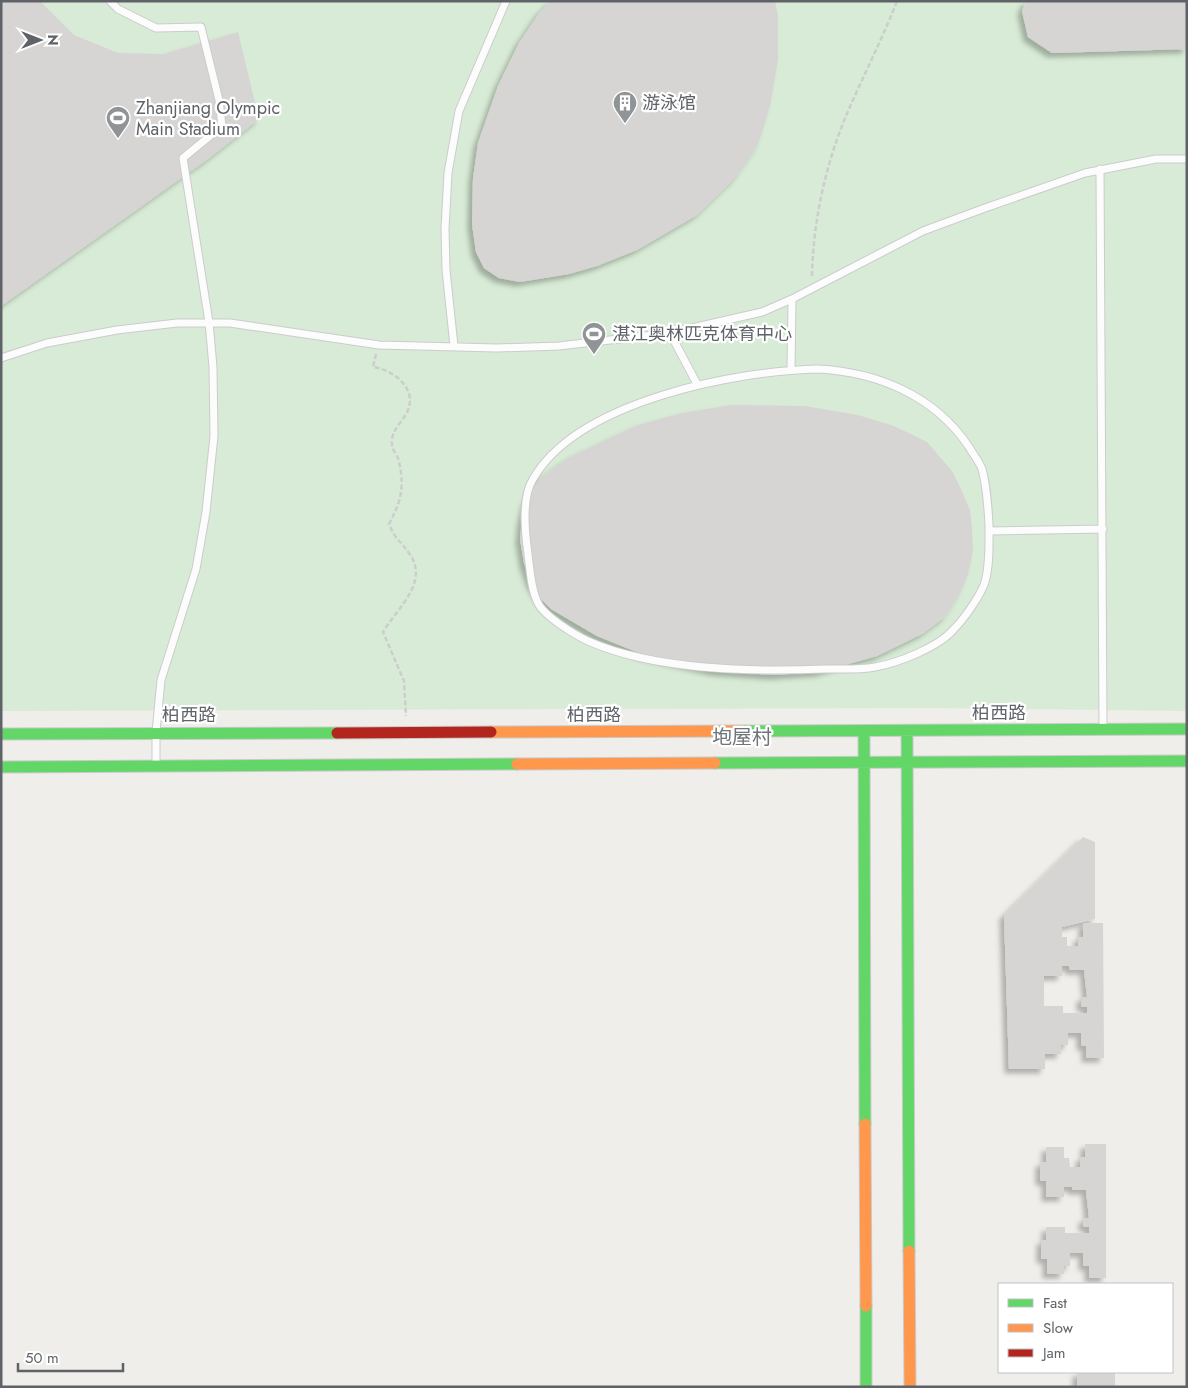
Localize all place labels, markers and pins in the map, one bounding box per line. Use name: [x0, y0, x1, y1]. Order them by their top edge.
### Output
building icon: 游泳馆: [612, 90, 638, 124]
place label: 游泳馆: [642, 90, 696, 116]
place label: Zhanjiang Olympic Main Stadium: [136, 95, 280, 142]
sports icon: Zhanjiang Olympic Main Stadium: [105, 105, 131, 139]
sports icon: 湛江奥林匹克体育中心: [581, 321, 607, 355]
place label: 湛江奥林匹克体育中心: [612, 321, 792, 347]

